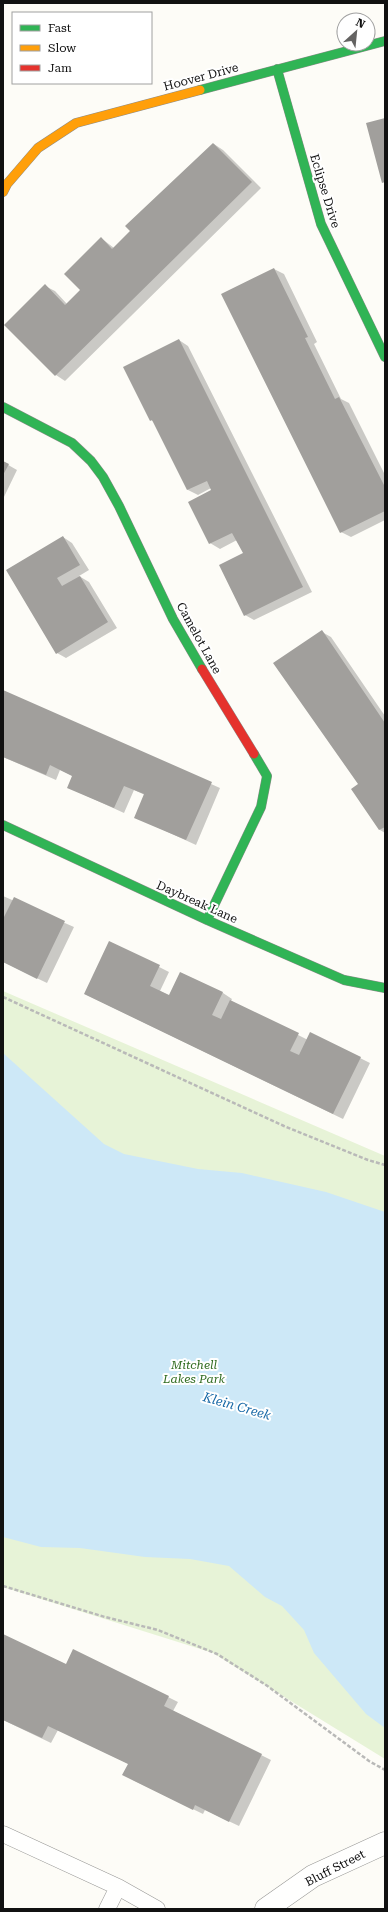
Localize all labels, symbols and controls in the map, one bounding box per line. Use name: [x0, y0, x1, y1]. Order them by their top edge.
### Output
legend: [12, 12, 152, 84]
north arrow: [336, 12, 376, 52]
text: N: [354, 16, 368, 31]
text: Fast: [48, 21, 72, 35]
text: Slow: [48, 41, 76, 55]
street label: Hoover Drive: [162, 60, 240, 94]
text: Jam: [48, 61, 72, 75]
street label: Eclipse Drive: [307, 152, 343, 230]
street label: Camelot Lane: [174, 600, 225, 677]
street label: Daybreak Lane: [154, 878, 240, 926]
park label: Mitchell Lakes Park: [162, 1358, 225, 1386]
water label: Klein Creek: [200, 1389, 274, 1423]
street label: Bluff Street: [303, 1847, 368, 1889]

